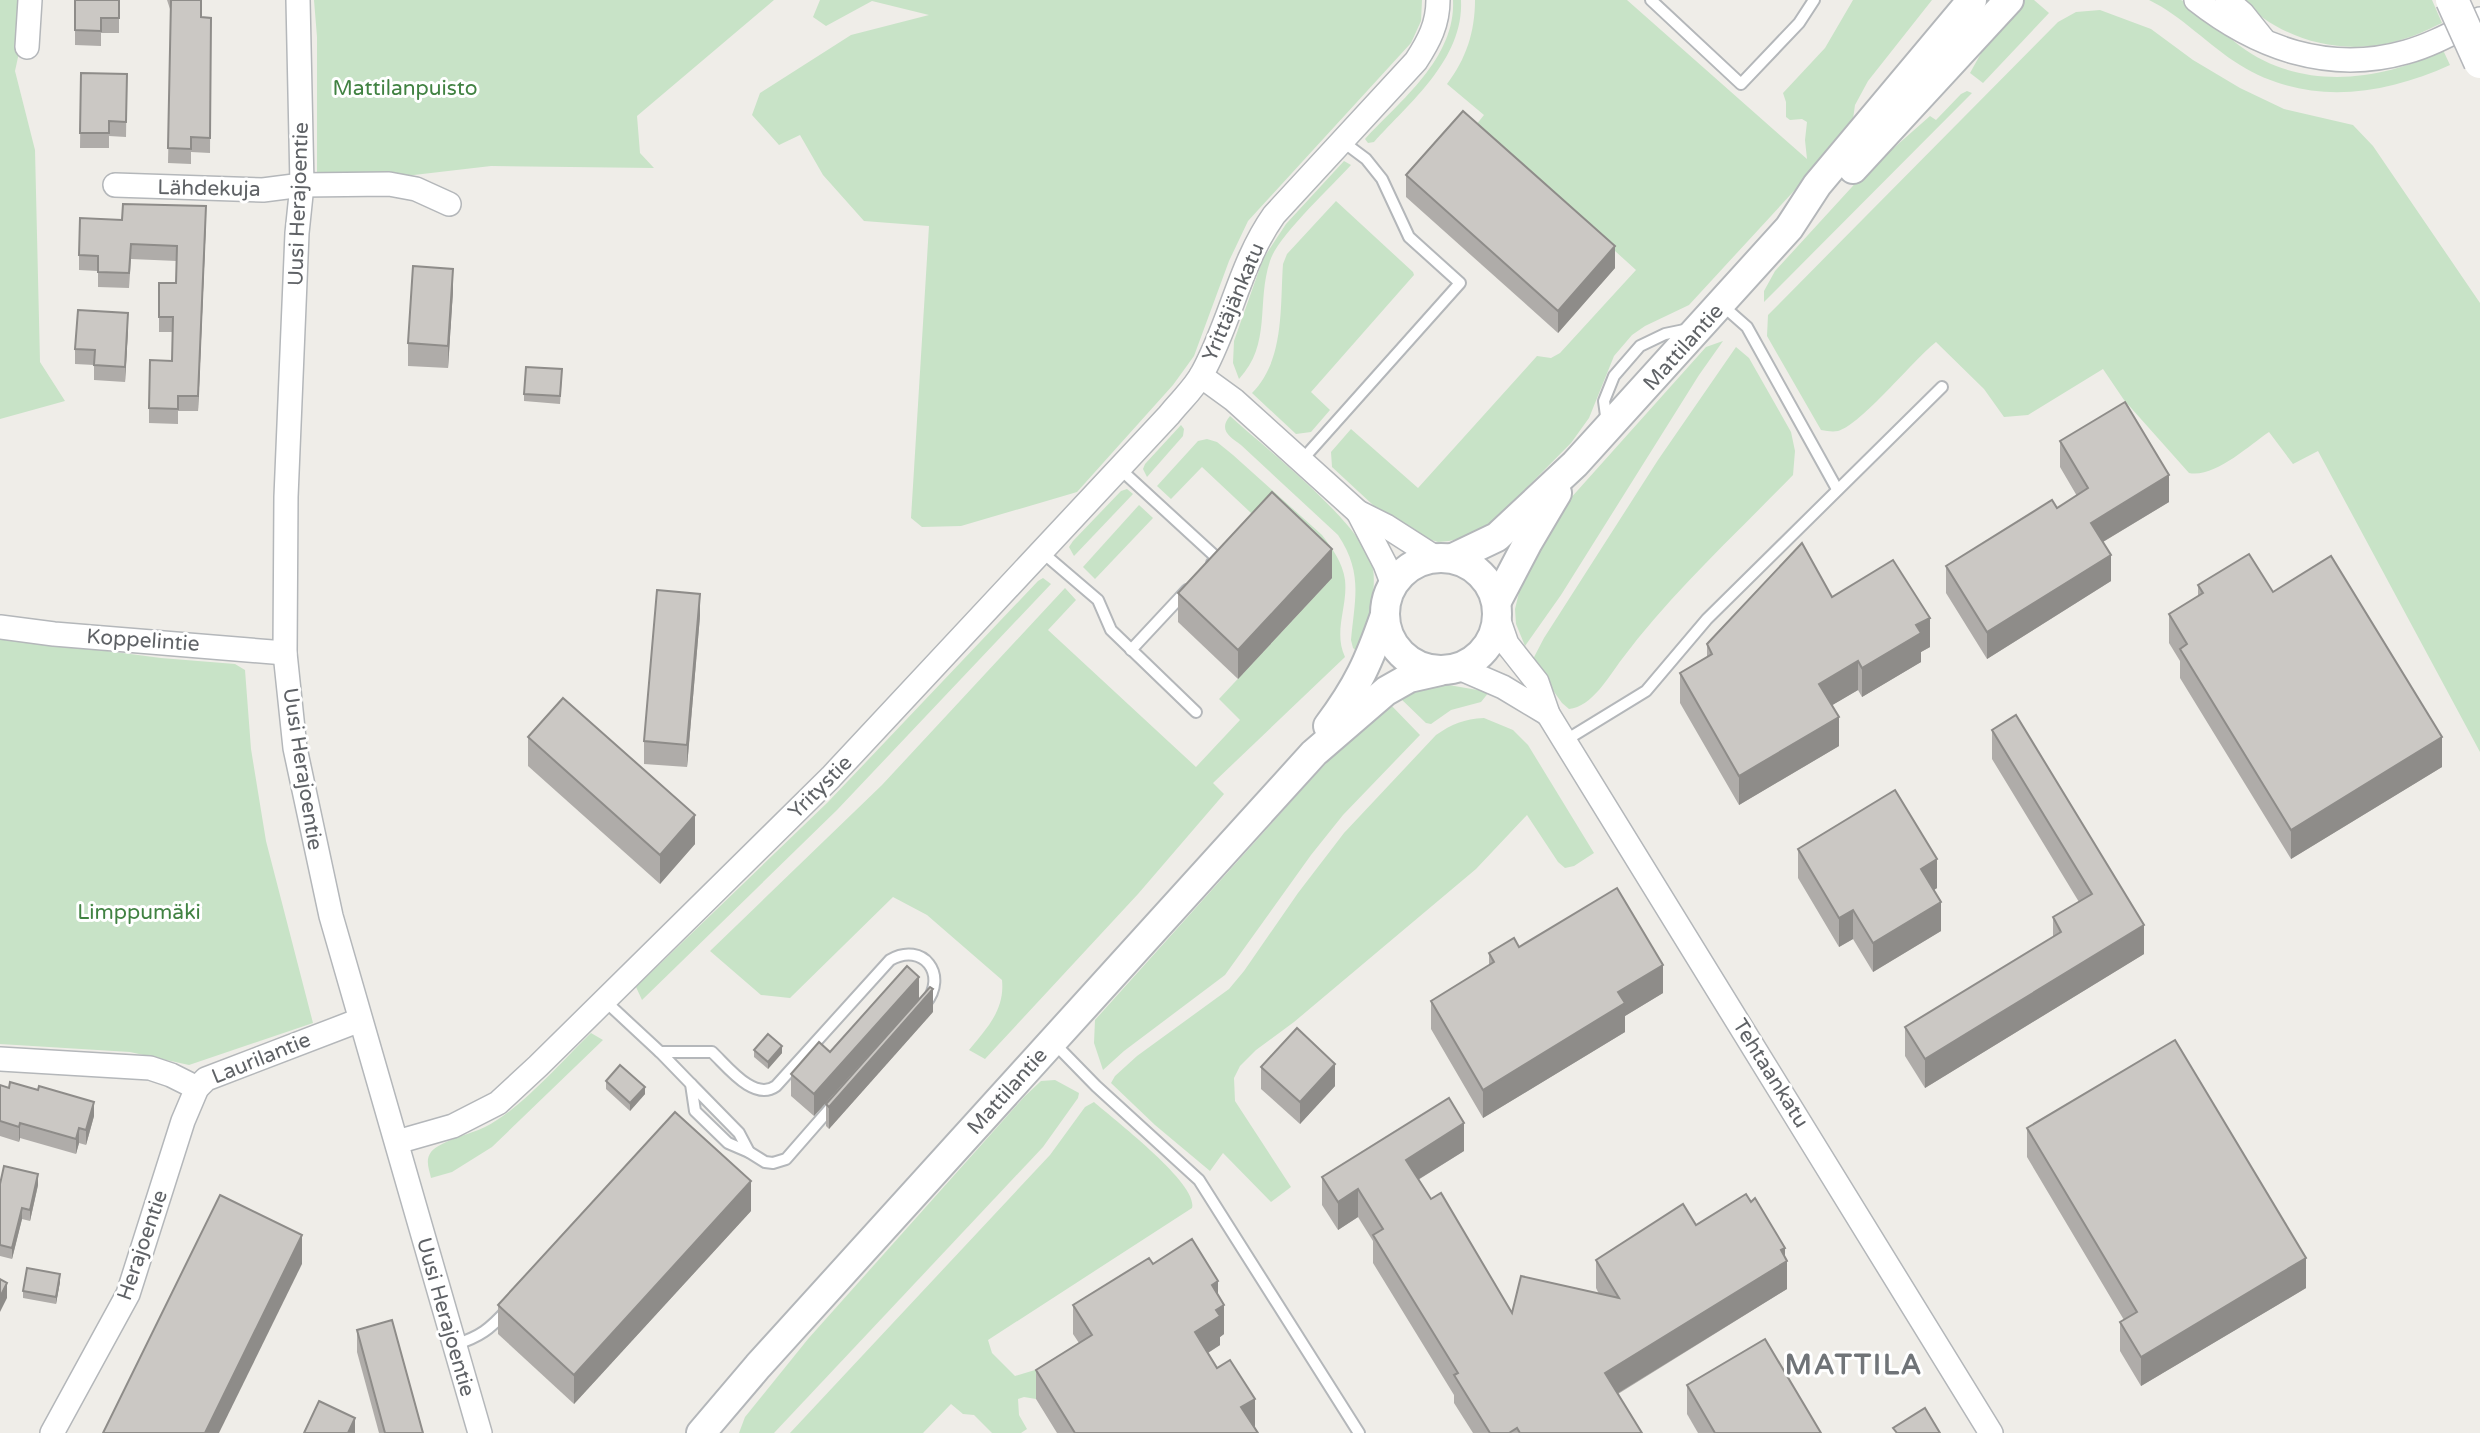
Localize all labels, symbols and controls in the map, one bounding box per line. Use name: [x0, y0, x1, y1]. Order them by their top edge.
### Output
park label: Mattilanpuisto: [333, 76, 477, 101]
street label: Uusi Herajoentie: [283, 121, 314, 286]
street label: Lähdekuja: [157, 175, 261, 202]
street label: Yrittäjänkatu: [1197, 239, 1270, 365]
street label: Mattilantie: [1638, 299, 1729, 396]
street label: Koppelintie: [86, 624, 200, 657]
street label: Uusi Herajoentie: [277, 686, 328, 852]
street label: Yritystie: [783, 750, 857, 824]
park label: Limppumäki: [77, 900, 201, 925]
street label: Tehtaankatu: [1727, 1014, 1814, 1132]
street label: Laurilantie: [208, 1027, 314, 1090]
street label: Mattilantie: [962, 1043, 1053, 1140]
street label: Herajoentie: [112, 1187, 173, 1304]
street label: Uusi Herajoentie: [411, 1235, 480, 1400]
district label: MATTILA: [1785, 1348, 1923, 1382]

